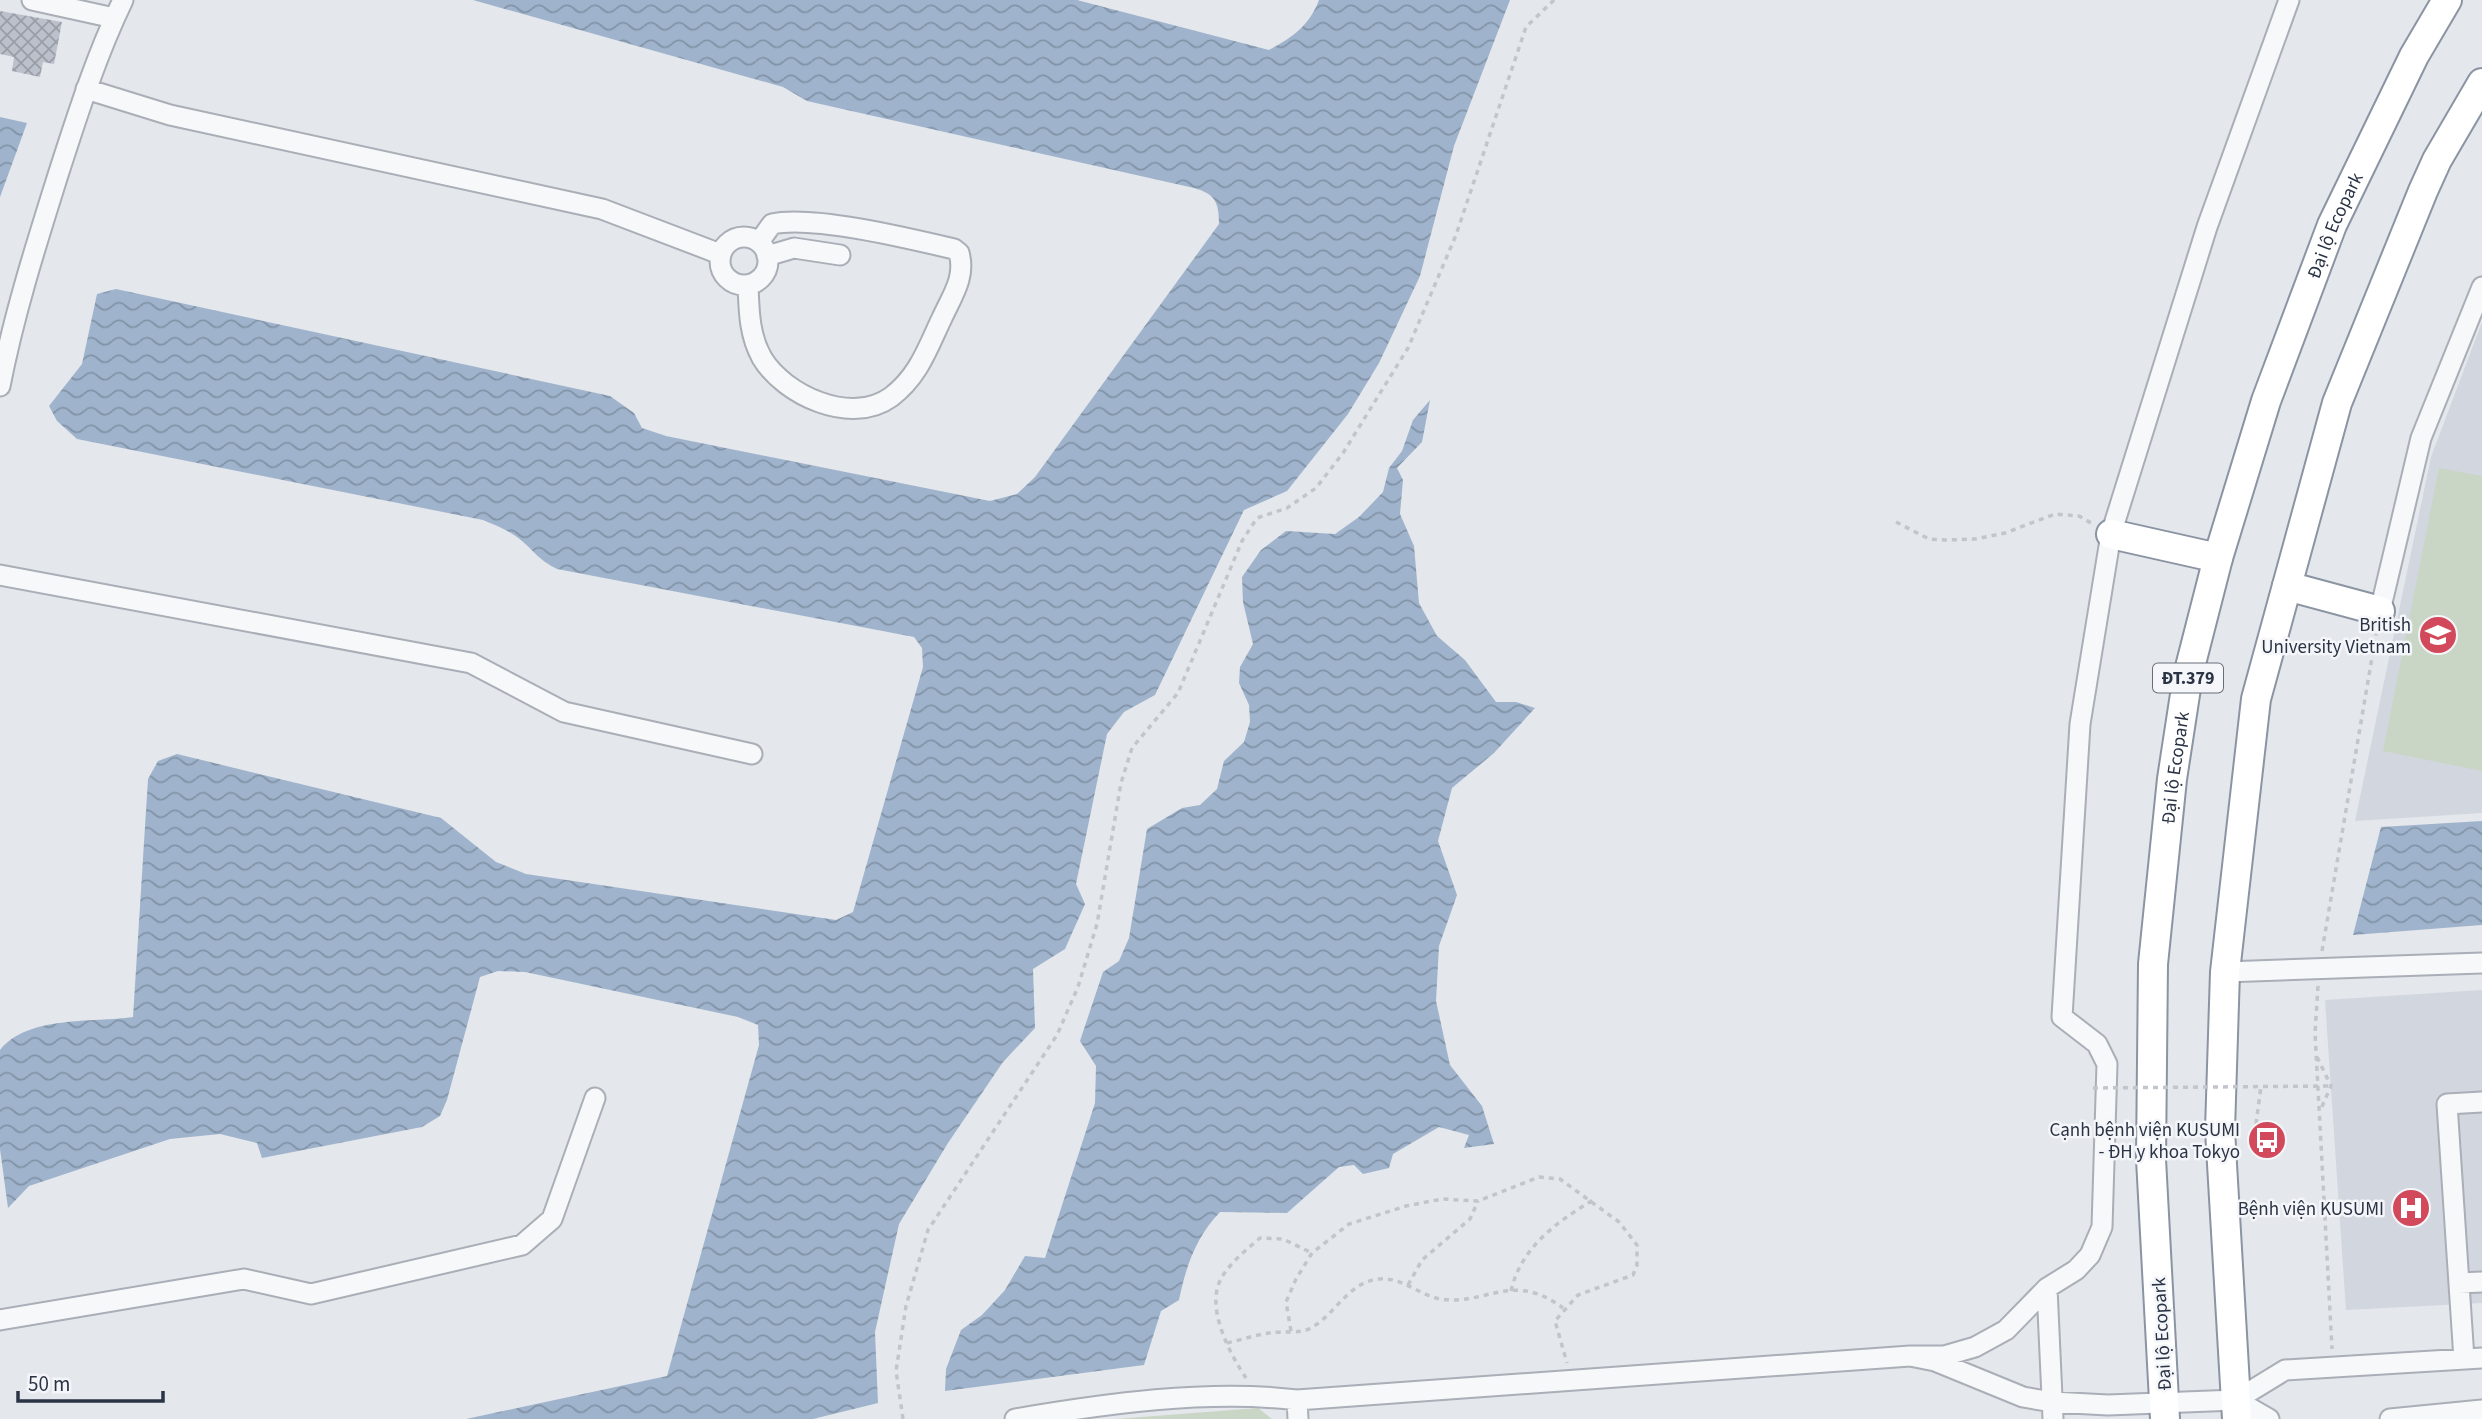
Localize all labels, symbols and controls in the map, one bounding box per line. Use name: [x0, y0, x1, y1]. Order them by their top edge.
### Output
street label: Đại lộ Ecopark: [2301, 168, 2371, 283]
place label: British University Vietnam: [2261, 612, 2411, 661]
school or university icon: British University Vietnam: [2417, 614, 2459, 656]
road number: ĐT.379: [2153, 664, 2223, 692]
street label: Đại lộ Ecopark: [2155, 709, 2197, 825]
place label: Cạnh bệnh viện KUSUMI - ĐH y khoa Tokyo: [2049, 1117, 2240, 1166]
bus stop icon: Cạnh bệnh viện KUSUMI - ĐH y khoa Tokyo: [2246, 1119, 2288, 1161]
hospital icon: Bệnh viện KUSUMI: [2390, 1187, 2432, 1229]
place label: Bệnh viện KUSUMI: [2238, 1196, 2384, 1223]
street label: Đại lộ Ecopark: [2146, 1276, 2179, 1391]
scale bar: [18, 1360, 163, 1404]
text: 50 m: [28, 1369, 70, 1399]

